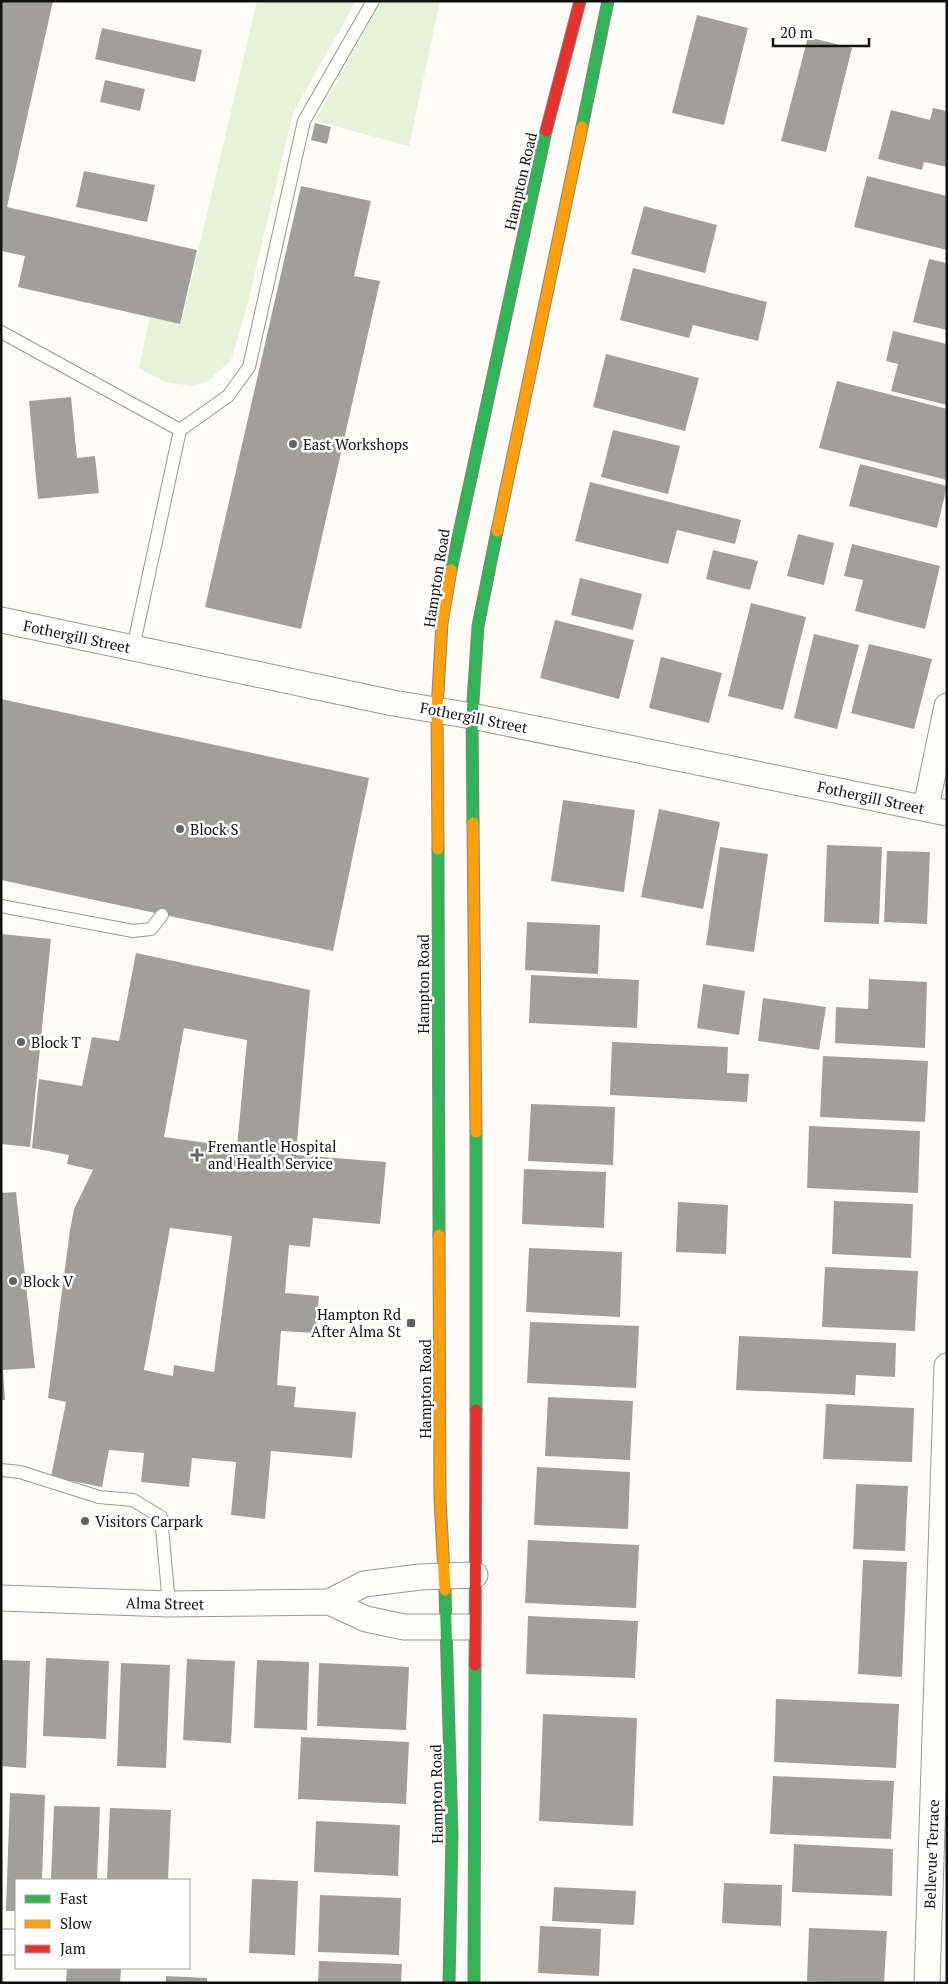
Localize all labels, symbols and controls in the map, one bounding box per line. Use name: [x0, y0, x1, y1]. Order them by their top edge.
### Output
scale bar: [773, 15, 869, 47]
text: 20 m: [780, 22, 813, 42]
street label: Hampton Road: [499, 130, 541, 232]
place label: East Workshops: [303, 434, 408, 454]
marker: East Workshops: [287, 438, 299, 450]
street label: Hampton Road: [418, 527, 454, 629]
street label: Fothergill Street: [22, 615, 133, 657]
street label: Fothergill Street: [419, 697, 530, 737]
street label: Fothergill Street: [816, 776, 927, 818]
place label: Block S: [190, 819, 238, 839]
marker: Block S: [174, 823, 186, 835]
street label: Hampton Road: [413, 934, 433, 1034]
place label: Block T: [31, 1032, 81, 1052]
marker: Block T: [15, 1036, 27, 1048]
place label: Fremantle Hospital and Health Service: [208, 1136, 337, 1173]
marker: Fremantle Hospital and Health Service: [190, 1148, 204, 1162]
place label: Block V: [23, 1271, 74, 1291]
marker: Block V: [7, 1275, 19, 1287]
place label: Hampton Rd After Alma St: [311, 1304, 401, 1341]
marker: Hampton Rd After Alma St: [405, 1317, 417, 1329]
street label: Hampton Road: [415, 1339, 435, 1439]
place label: Visitors Carpark: [95, 1511, 203, 1531]
marker: Visitors Carpark: [79, 1515, 91, 1527]
street label: Alma Street: [125, 1592, 205, 1614]
street label: Hampton Road: [425, 1744, 447, 1844]
street label: Bellevue Terrace: [919, 1799, 943, 1909]
legend: [15, 1879, 190, 1969]
text: Fast: [60, 1888, 88, 1908]
text: Slow: [60, 1913, 93, 1933]
text: Jam: [60, 1938, 86, 1958]

